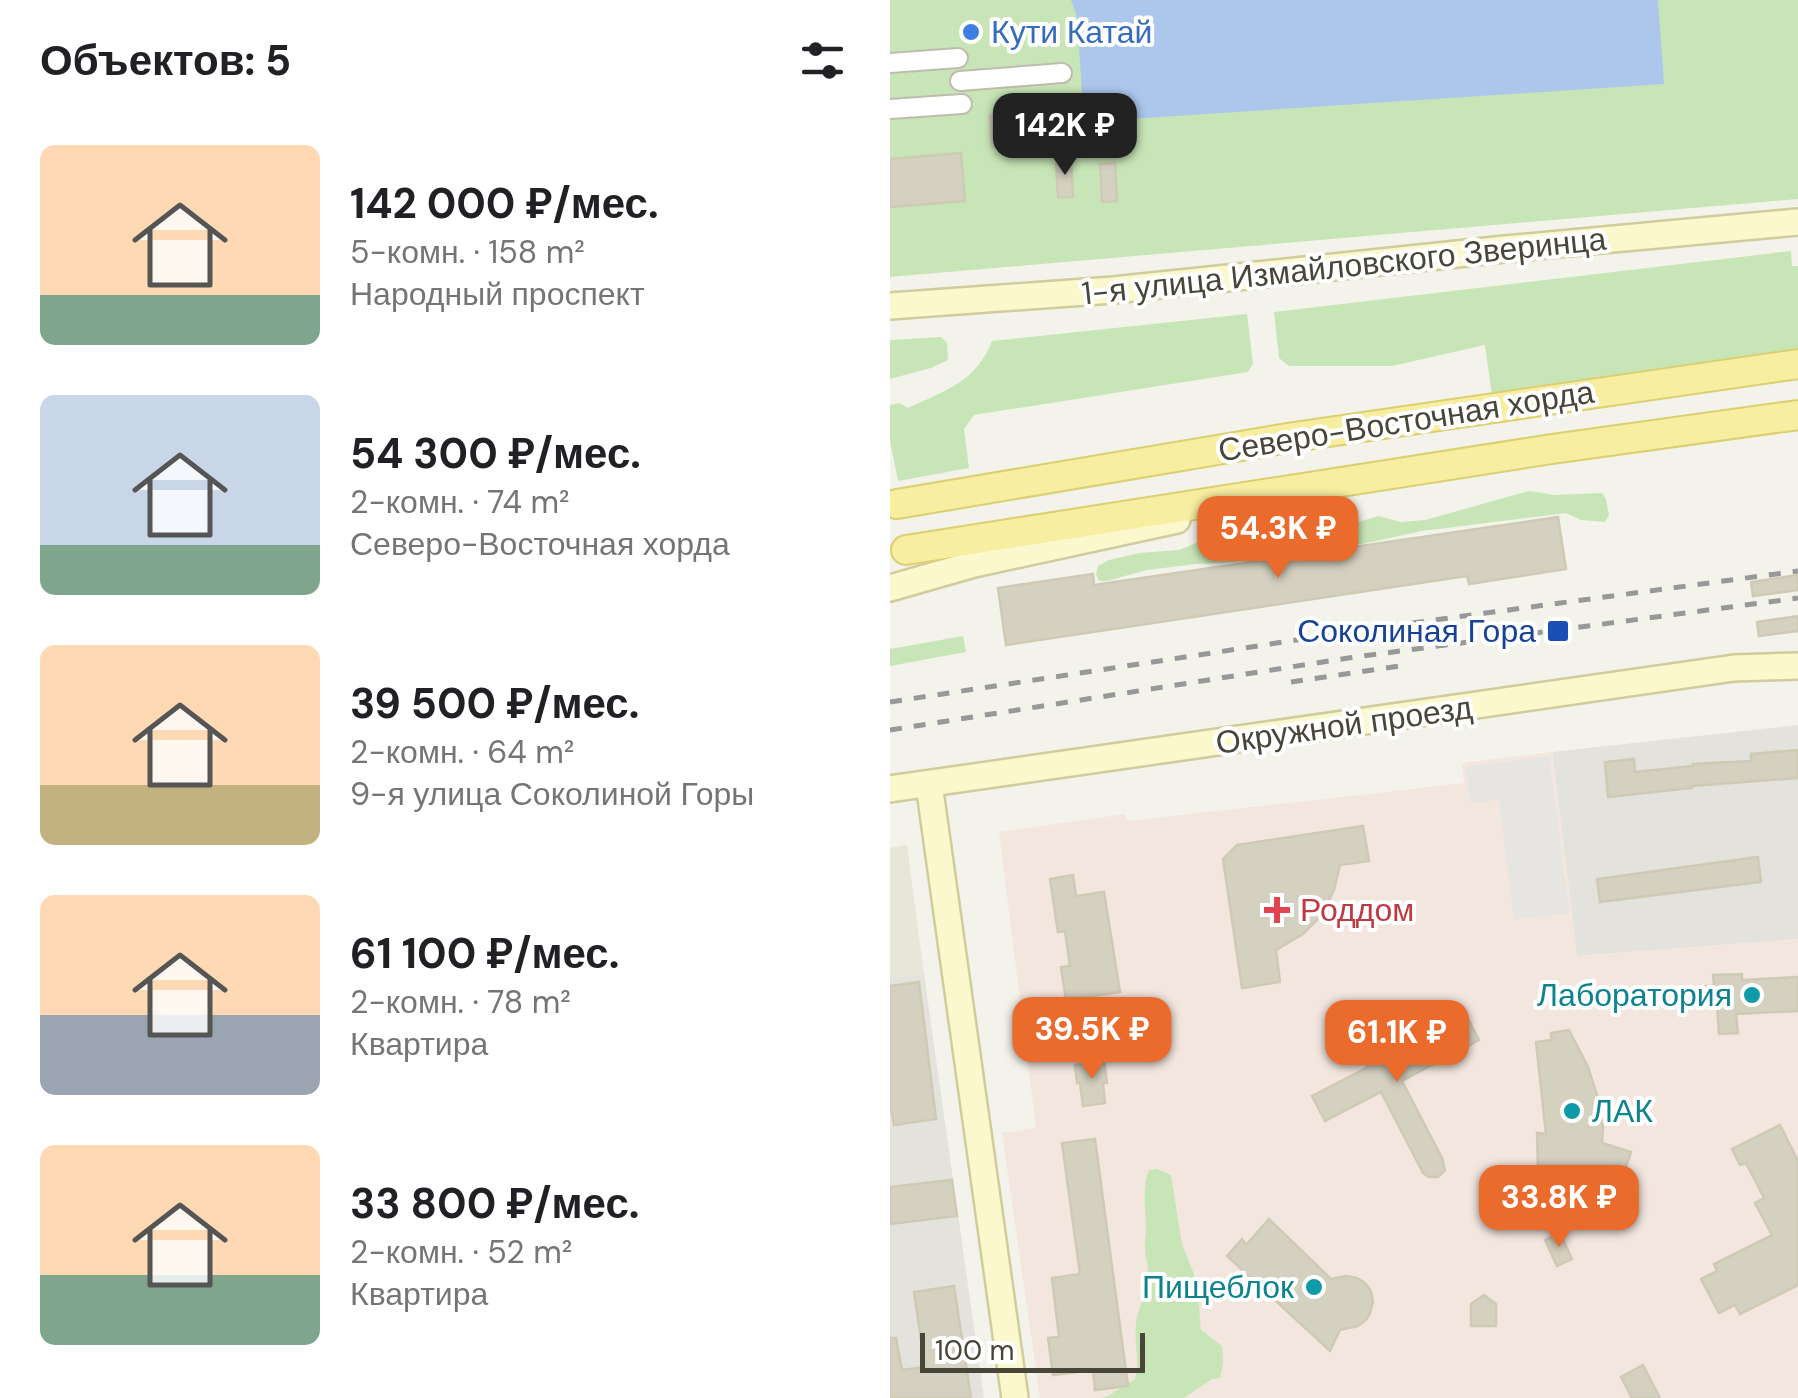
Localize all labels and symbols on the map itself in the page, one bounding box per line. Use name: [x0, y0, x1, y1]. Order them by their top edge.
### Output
place label: Кути Катай: [991, 11, 1152, 53]
marker: Кути Катай: [960, 21, 982, 43]
pin: 142K ₽: [984, 93, 1146, 178]
street label: 1-я улица Измайловского Зверинца: [1080, 218, 1608, 314]
street label: Северо-Восточная хорда: [1215, 371, 1597, 471]
pin: 54.3K ₽: [1186, 496, 1370, 581]
place label: Соколиная Гора: [1297, 610, 1536, 652]
marker: Соколиная Гора: [1545, 618, 1571, 644]
street label: Окружной проезд: [1213, 686, 1475, 764]
place label: Роддом: [1300, 889, 1414, 931]
marker: Роддом: [1264, 897, 1290, 923]
place label: Лаборатория: [1537, 974, 1732, 1016]
marker: Лаборатория: [1741, 984, 1763, 1006]
pin: 39.5K ₽: [1000, 997, 1184, 1082]
pin: 61.1K ₽: [1305, 1000, 1489, 1085]
place label: ЛАК: [1592, 1090, 1653, 1132]
marker: ЛАК: [1561, 1100, 1583, 1122]
pin: 33.8K ₽: [1467, 1165, 1651, 1250]
place label: Пищеблок: [1142, 1266, 1295, 1308]
marker: Пищеблок: [1303, 1276, 1325, 1298]
scale bar: [920, 1328, 1145, 1372]

